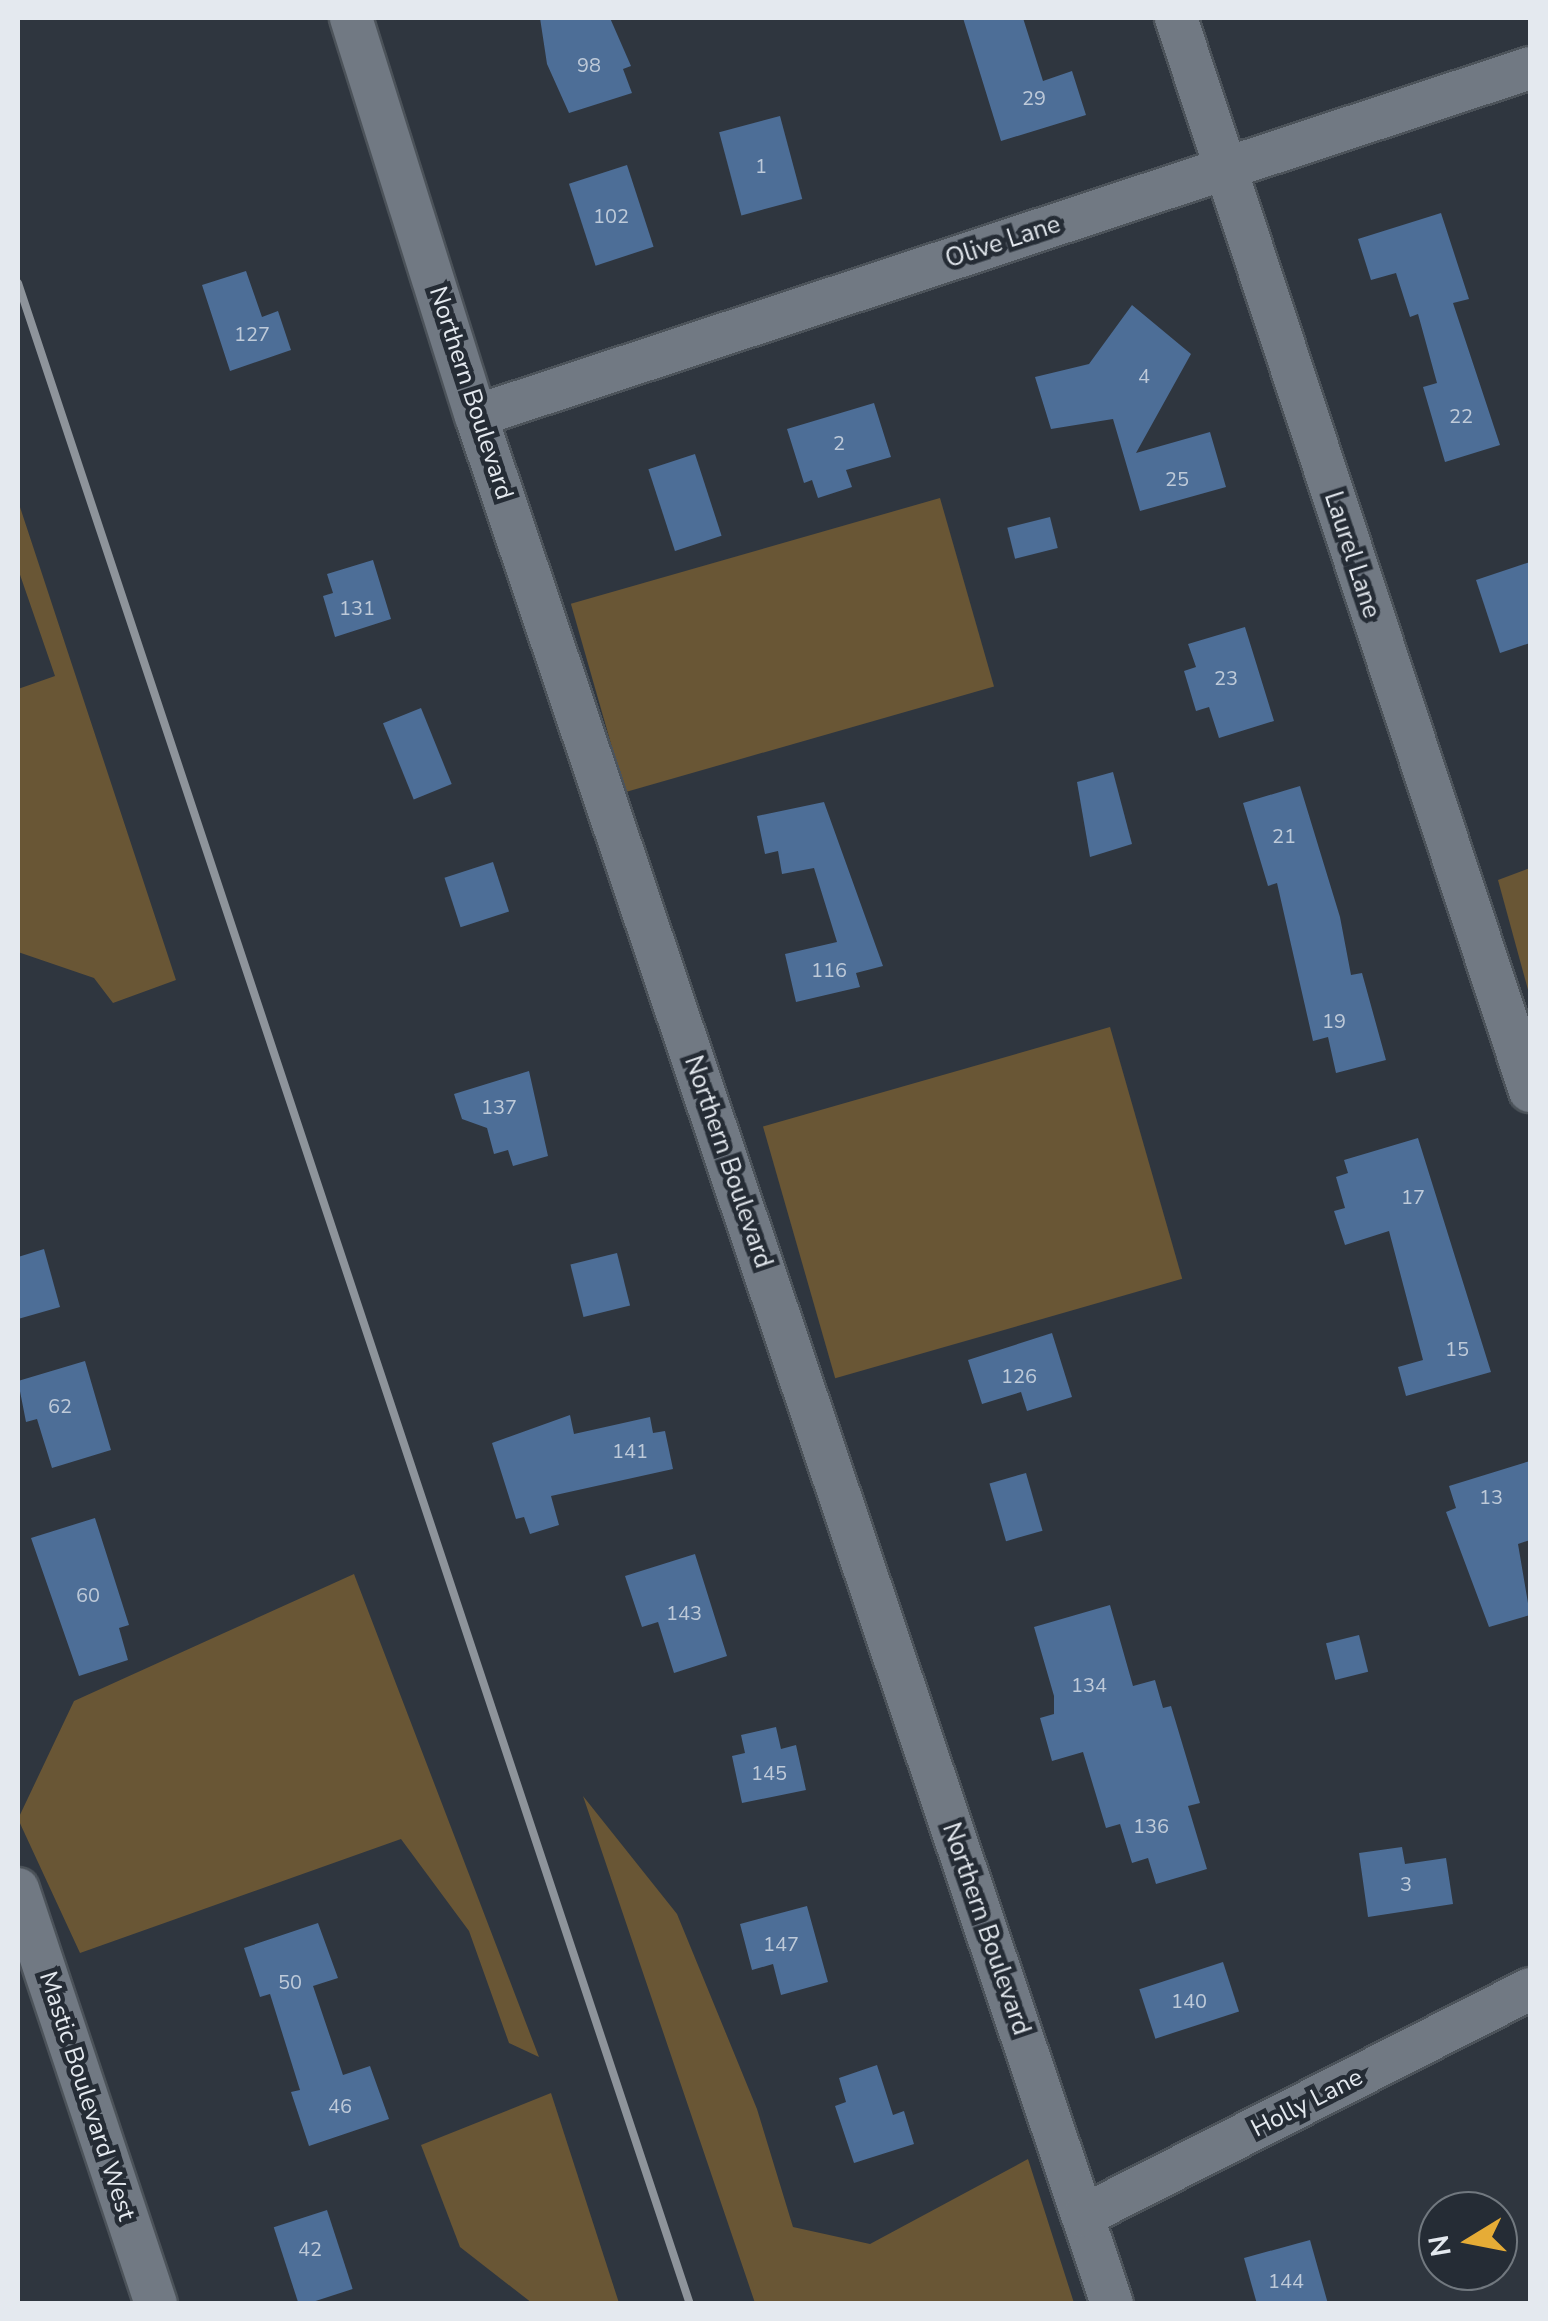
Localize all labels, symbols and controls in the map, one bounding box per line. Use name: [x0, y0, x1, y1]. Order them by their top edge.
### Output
house number: 98: [577, 53, 601, 77]
house number: 29: [1022, 86, 1046, 110]
house number: 1: [755, 154, 767, 178]
house number: 102: [593, 204, 629, 228]
street label: Olive Lane: [942, 209, 1064, 275]
street label: Northern Boulevard: [422, 283, 520, 503]
house number: 127: [234, 322, 270, 346]
house number: 4: [1138, 364, 1150, 388]
house number: 22: [1449, 404, 1473, 428]
house number: 2: [833, 431, 845, 455]
house number: 25: [1165, 467, 1189, 491]
street label: Laurel Lane: [1317, 488, 1387, 622]
house number: 131: [339, 596, 375, 620]
house number: 23: [1214, 666, 1238, 690]
house number: 21: [1272, 824, 1296, 848]
house number: 116: [811, 958, 847, 982]
house number: 19: [1322, 1009, 1346, 1033]
street label: Northern Boulevard: [678, 1052, 778, 1272]
house number: 137: [481, 1095, 517, 1119]
house number: 17: [1401, 1185, 1425, 1209]
house number: 15: [1445, 1337, 1469, 1361]
house number: 126: [1001, 1364, 1037, 1388]
house number: 62: [48, 1394, 72, 1418]
house number: 141: [612, 1439, 648, 1463]
house number: 13: [1479, 1485, 1503, 1509]
house number: 60: [76, 1583, 100, 1607]
house number: 143: [666, 1601, 702, 1625]
house number: 134: [1071, 1673, 1107, 1697]
house number: 145: [751, 1761, 787, 1785]
house number: 136: [1133, 1814, 1169, 1838]
street label: Northern Boulevard: [936, 1819, 1036, 2039]
house number: 3: [1400, 1872, 1412, 1896]
house number: 147: [763, 1932, 799, 1956]
street label: Mastic Boulevard West: [33, 1968, 141, 2224]
house number: 50: [278, 1970, 302, 1994]
house number: 140: [1171, 1989, 1207, 2013]
street label: Holly Lane: [1246, 2062, 1368, 2144]
house number: 46: [328, 2094, 352, 2118]
north arrow: [1418, 2191, 1518, 2291]
text: N: [1420, 2232, 1461, 2259]
house number: 42: [298, 2237, 322, 2261]
house number: 144: [1268, 2269, 1304, 2293]

